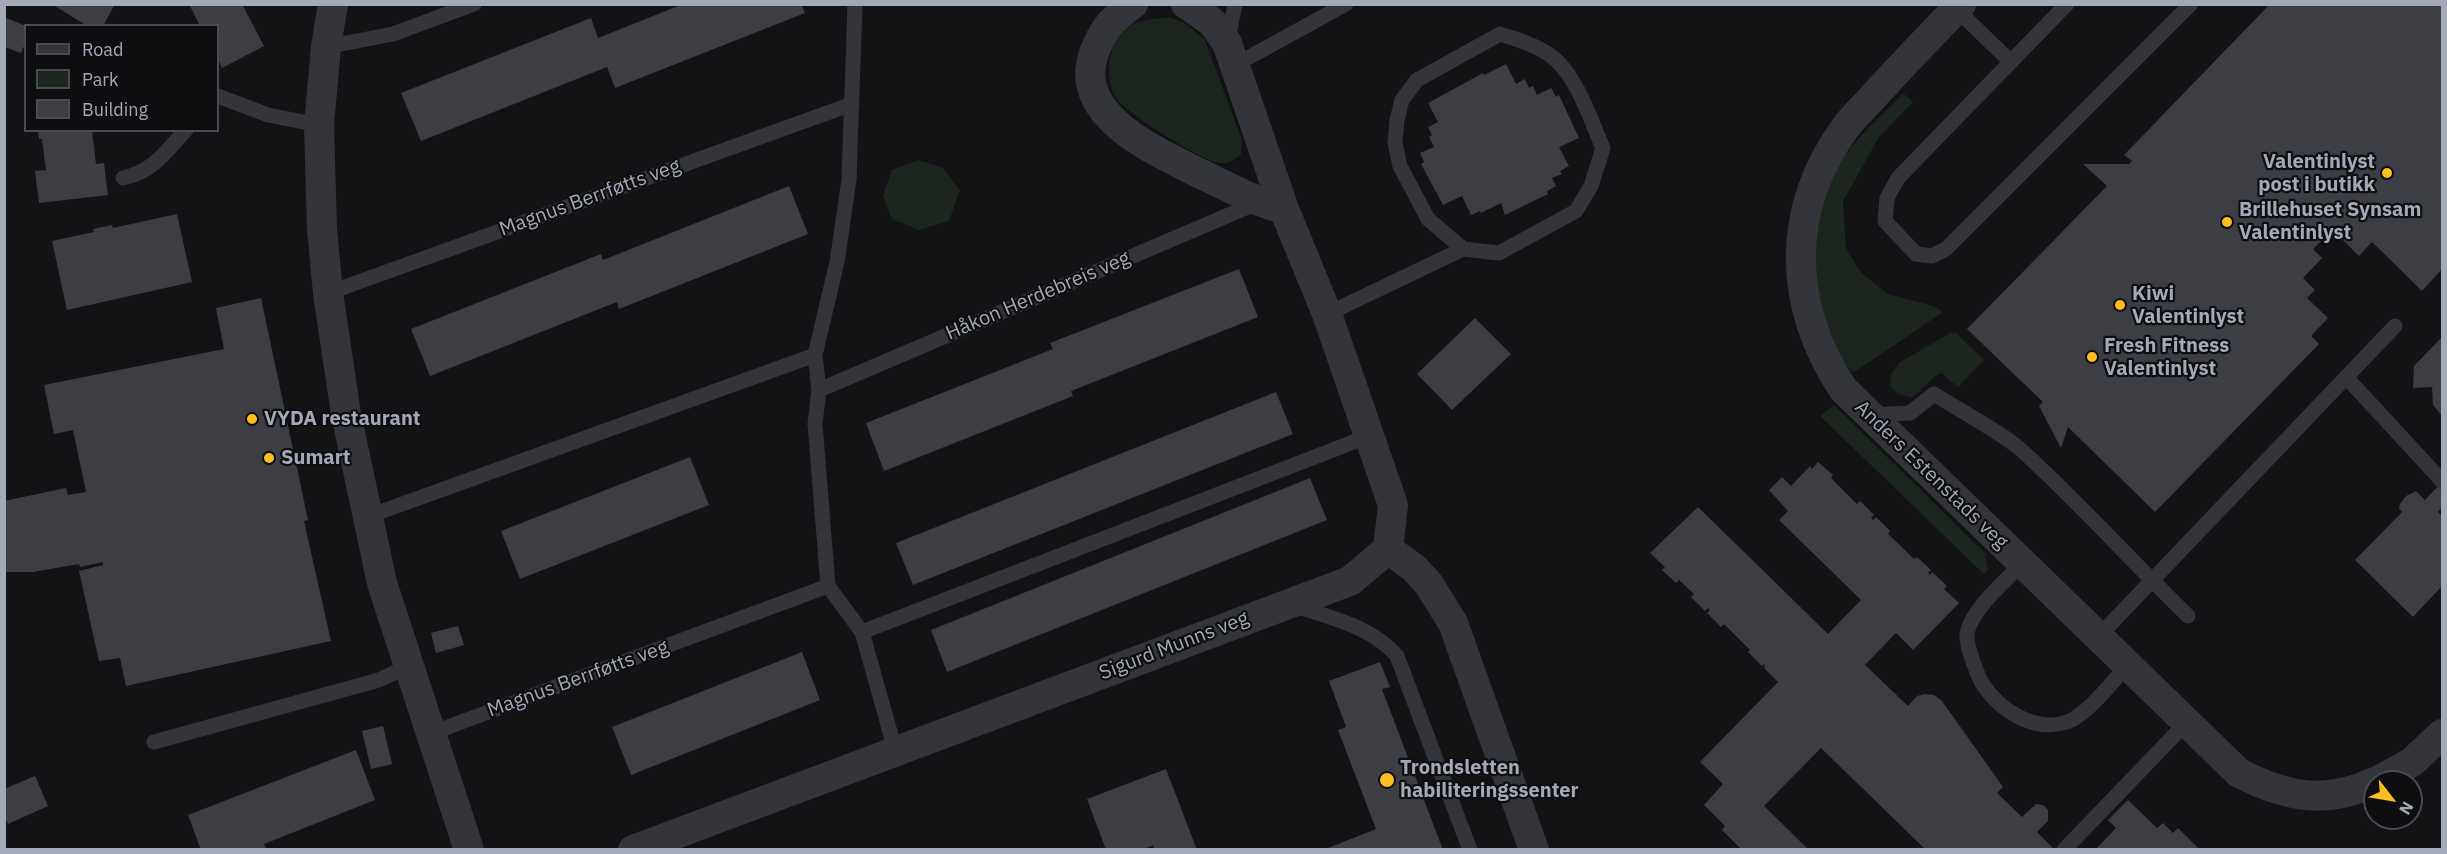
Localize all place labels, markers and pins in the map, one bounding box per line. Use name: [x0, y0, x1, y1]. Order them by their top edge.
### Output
place label: Valentinlyst post i butikk: [2258, 150, 2375, 197]
marker: Valentinlyst post i butikk: [2380, 166, 2394, 180]
place label: Brillehuset Synsam Valentinlyst: [2239, 198, 2421, 245]
marker: Brillehuset Synsam Valentinlyst: [2220, 215, 2234, 229]
place label: Kiwi Valentinlyst: [2132, 282, 2244, 329]
marker: Kiwi Valentinlyst: [2113, 298, 2127, 312]
place label: Fresh Fitness Valentinlyst: [2104, 334, 2229, 381]
marker: Fresh Fitness Valentinlyst: [2085, 350, 2099, 364]
place label: VYDA restaurant: [264, 407, 420, 431]
marker: VYDA restaurant: [245, 412, 259, 426]
place label: Sumart: [281, 446, 350, 470]
marker: Sumart: [262, 451, 276, 465]
place label: Trondsletten habiliteringssenter: [1400, 756, 1579, 803]
marker: Trondsletten habiliteringssenter: [1378, 771, 1396, 789]

